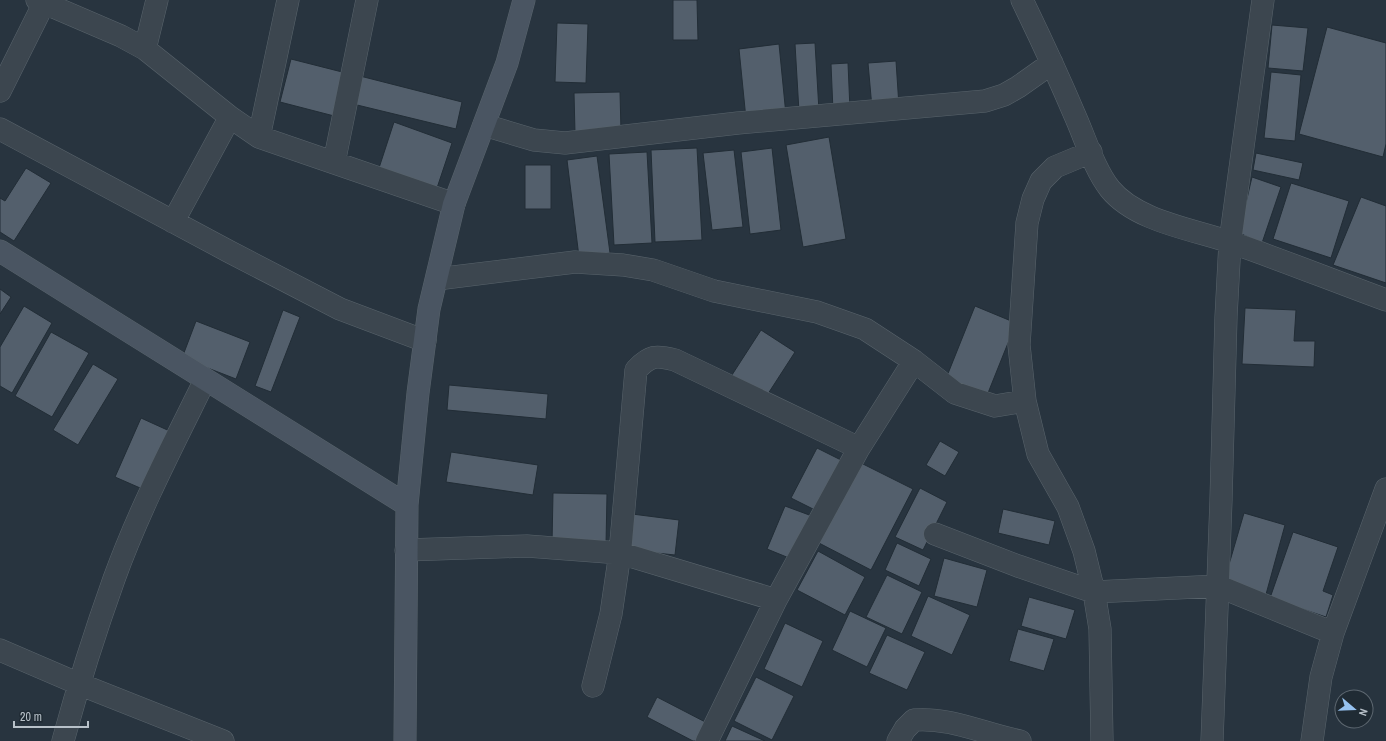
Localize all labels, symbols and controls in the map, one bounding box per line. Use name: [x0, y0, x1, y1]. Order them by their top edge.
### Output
north arrow: [1334, 689, 1374, 729]
scale bar: [14, 703, 88, 729]
text: N: [1356, 707, 1371, 718]
text: 20 m: [20, 709, 42, 725]

